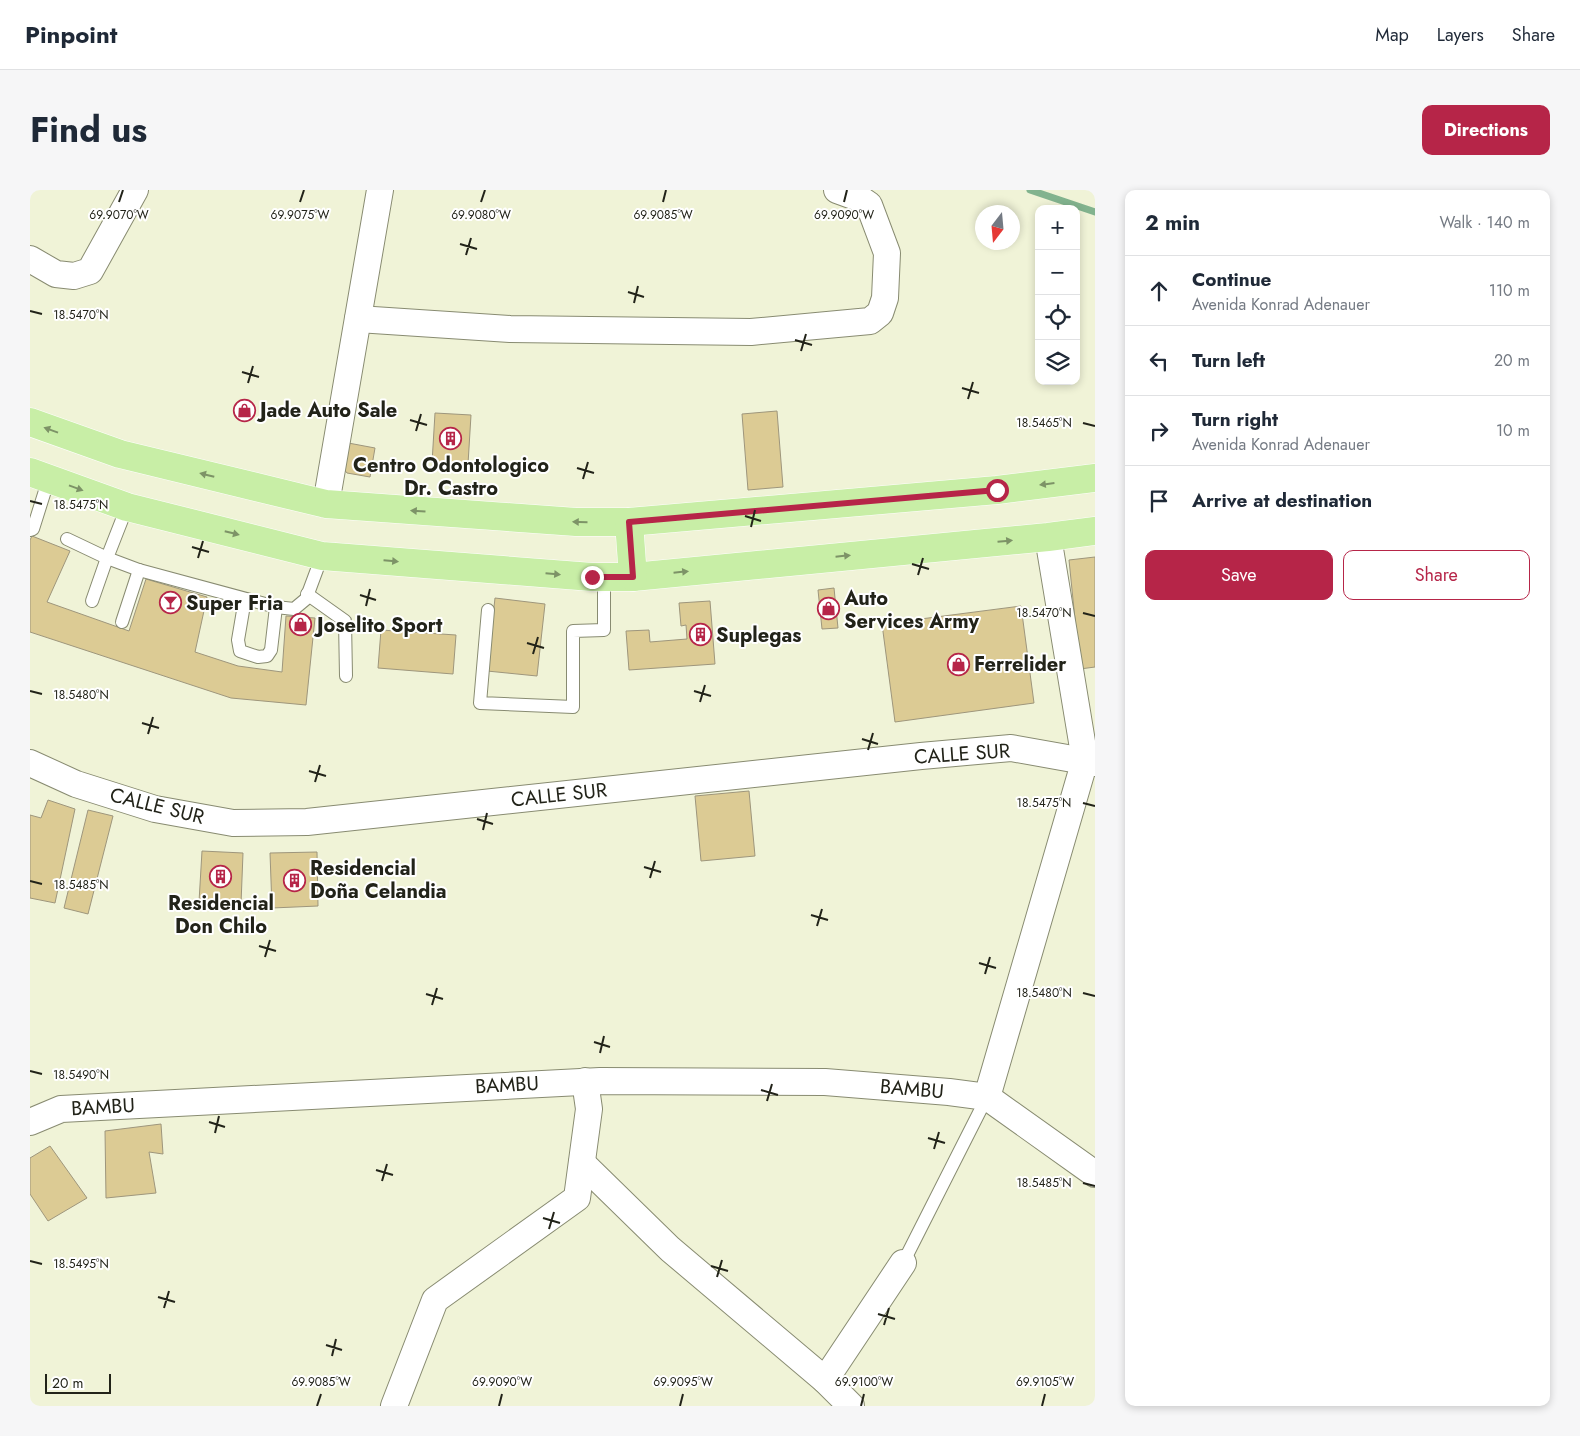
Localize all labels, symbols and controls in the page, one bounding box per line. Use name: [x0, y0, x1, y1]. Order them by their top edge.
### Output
text: Pinpoint: [25, 17, 117, 52]
text: Map: [1375, 22, 1409, 48]
text: Layers: [1437, 22, 1484, 48]
text: Share: [1512, 22, 1555, 48]
text: Find us: [30, 105, 147, 155]
button: Directions: [1422, 105, 1550, 155]
north arrow: [975, 205, 1020, 250]
map controls: [1035, 205, 1080, 385]
button: +: [1035, 205, 1080, 250]
text: 69.9070°W: [89, 206, 149, 224]
text: 69.9075°W: [271, 206, 330, 224]
text: 69.9080°W: [451, 206, 511, 224]
text: 69.9085°W: [633, 206, 693, 224]
text: 69.9090°W: [814, 206, 874, 224]
text: 2 min: [1145, 208, 1200, 238]
text: Walk · 140 m: [1440, 211, 1530, 234]
button: −: [1035, 250, 1080, 295]
text: Continue: [1192, 266, 1271, 293]
icon: ahead: [1145, 277, 1173, 305]
text: 110 m: [1489, 279, 1530, 302]
text: Avenida Konrad Adenauer: [1192, 293, 1370, 316]
button: locate: [1035, 295, 1080, 340]
text: 18.5470°N: [53, 306, 109, 324]
button: layers: [1035, 340, 1080, 385]
icon: left: [1145, 347, 1173, 375]
text: Turn left: [1192, 347, 1265, 374]
text: 20 m: [1494, 349, 1530, 372]
place label: Jade Auto Sale: [256, 396, 397, 425]
shop icon: Jade Auto Sale: [232, 398, 256, 422]
text: Turn right: [1192, 406, 1278, 433]
text: 18.5465°N: [1016, 414, 1072, 432]
icon: right: [1145, 417, 1173, 445]
text: 10 m: [1496, 419, 1530, 442]
one-way arrow: [43, 426, 58, 434]
building icon: Centro Odontologico Dr. Castro: [439, 427, 463, 451]
text: Avenida Konrad Adenauer: [1192, 433, 1370, 456]
place label: Centro Odontologico Dr. Castro: [353, 451, 549, 503]
one-way arrow: [199, 471, 214, 479]
route start: [986, 479, 1009, 502]
one-way arrow: [1038, 480, 1054, 488]
one-way arrow: [69, 484, 84, 492]
icon: arrive: [1145, 487, 1173, 515]
text: Arrive at destination: [1192, 487, 1372, 514]
text: 18.5475°N: [54, 496, 108, 514]
one-way arrow: [410, 506, 426, 514]
one-way arrow: [572, 518, 588, 526]
one-way arrow: [224, 529, 239, 537]
one-way arrow: [997, 537, 1013, 545]
button: Save: [1145, 550, 1333, 600]
button: Share: [1343, 550, 1530, 600]
one-way arrow: [835, 552, 851, 560]
one-way arrow: [384, 558, 400, 566]
route end: [581, 566, 604, 589]
one-way arrow: [674, 568, 690, 576]
one-way arrow: [546, 571, 562, 579]
place label: Auto Services Army: [843, 584, 980, 636]
place label: Super Fria: [186, 589, 283, 618]
bar icon: Super Fria: [158, 591, 182, 615]
shop icon: Auto Services Army: [816, 597, 840, 621]
text: 18.5470°N: [1016, 604, 1072, 622]
place label: Joselito Sport: [313, 611, 443, 640]
shop icon: Joselito Sport: [289, 613, 313, 637]
place label: Suplegas: [716, 621, 801, 650]
building icon: Suplegas: [688, 623, 712, 647]
place label: Ferrelider: [974, 650, 1067, 679]
shop icon: Ferrelider: [946, 652, 970, 676]
text: 18.5480°N: [53, 686, 109, 704]
street label: CALLE SUR: [913, 736, 1011, 772]
street label: CALLE SUR: [510, 776, 608, 814]
street label: CALLE SUR: [107, 780, 207, 832]
text: 18.5475°N: [1017, 794, 1071, 812]
place label: Residencial Doña Celandia: [310, 854, 447, 906]
building icon: Residencial Don Chilo: [209, 865, 233, 889]
building icon: Residencial Doña Celandia: [282, 868, 306, 892]
text: 18.5485°N: [53, 876, 109, 894]
place label: Residencial Don Chilo: [168, 889, 274, 941]
text: 18.5480°N: [1016, 984, 1072, 1002]
text: 18.5490°N: [53, 1066, 109, 1084]
street label: BAMBU: [474, 1069, 540, 1101]
street label: BAMBU: [879, 1072, 945, 1106]
street label: BAMBU: [70, 1091, 136, 1123]
text: 18.5485°N: [1016, 1174, 1072, 1192]
text: 18.5495°N: [53, 1255, 109, 1273]
scale bar: [45, 1371, 111, 1394]
text: 20 m: [52, 1373, 84, 1393]
text: 69.9085°W: [291, 1373, 351, 1391]
text: 69.9090°W: [472, 1373, 532, 1391]
text: 69.9095°W: [653, 1373, 713, 1391]
text: 69.9100°W: [835, 1373, 893, 1391]
text: 69.9105°W: [1016, 1373, 1074, 1391]

